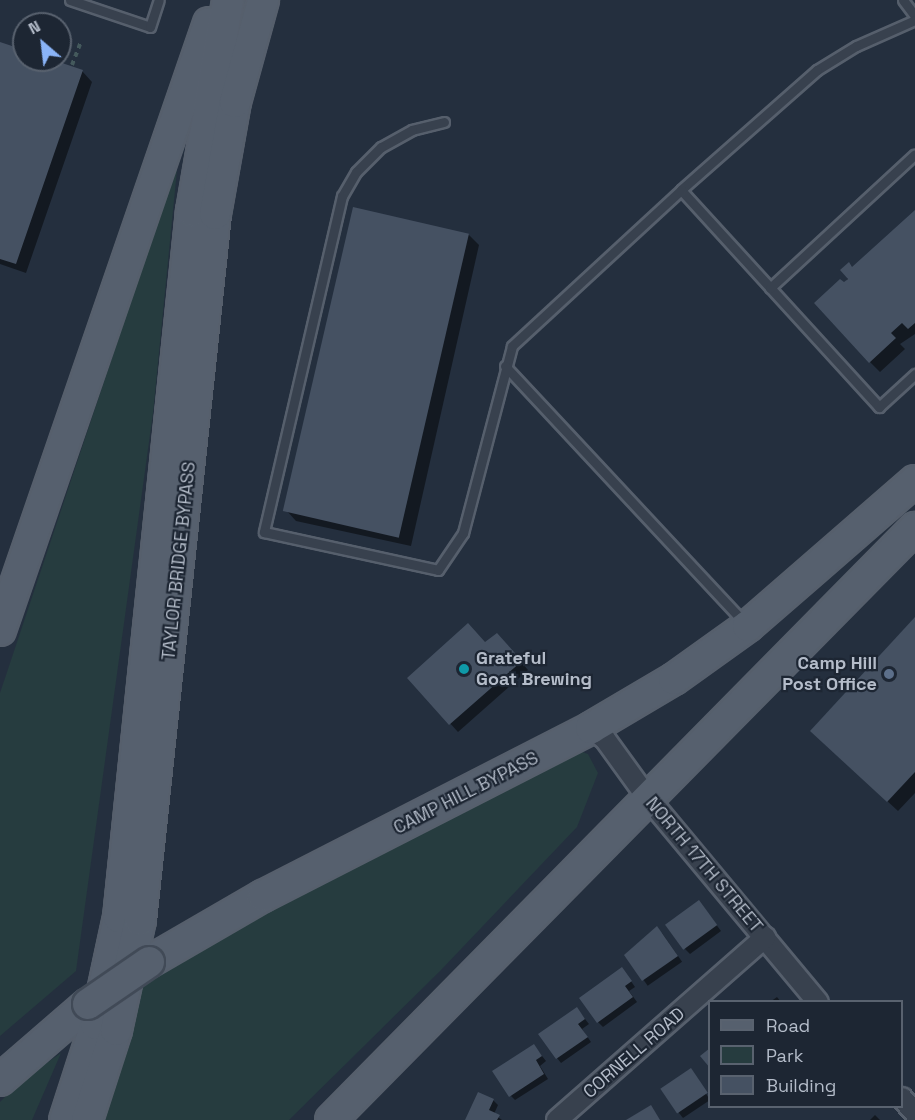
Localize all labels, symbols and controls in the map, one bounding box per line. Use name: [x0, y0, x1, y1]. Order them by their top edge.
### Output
north arrow: [12, 12, 72, 72]
text: N: [25, 16, 44, 39]
street label: TAYLOR BRIDGE BYPASS: [158, 461, 200, 661]
place label: Grateful Goat Brewing: [476, 648, 592, 690]
place label: Camp Hill Post Office: [782, 653, 877, 696]
marker: Grateful Goat Brewing: [457, 662, 471, 676]
marker: Camp Hill Post Office: [882, 667, 896, 681]
street label: CAMP HILL BYPASS: [390, 747, 542, 839]
street label: NORTH 17TH STREET: [641, 793, 767, 937]
legend: [708, 1000, 903, 1108]
street label: CORNELL ROAD: [579, 1003, 689, 1103]
text: Road: [766, 1014, 810, 1037]
text: Park: [766, 1044, 803, 1067]
text: Building: [766, 1074, 836, 1097]

